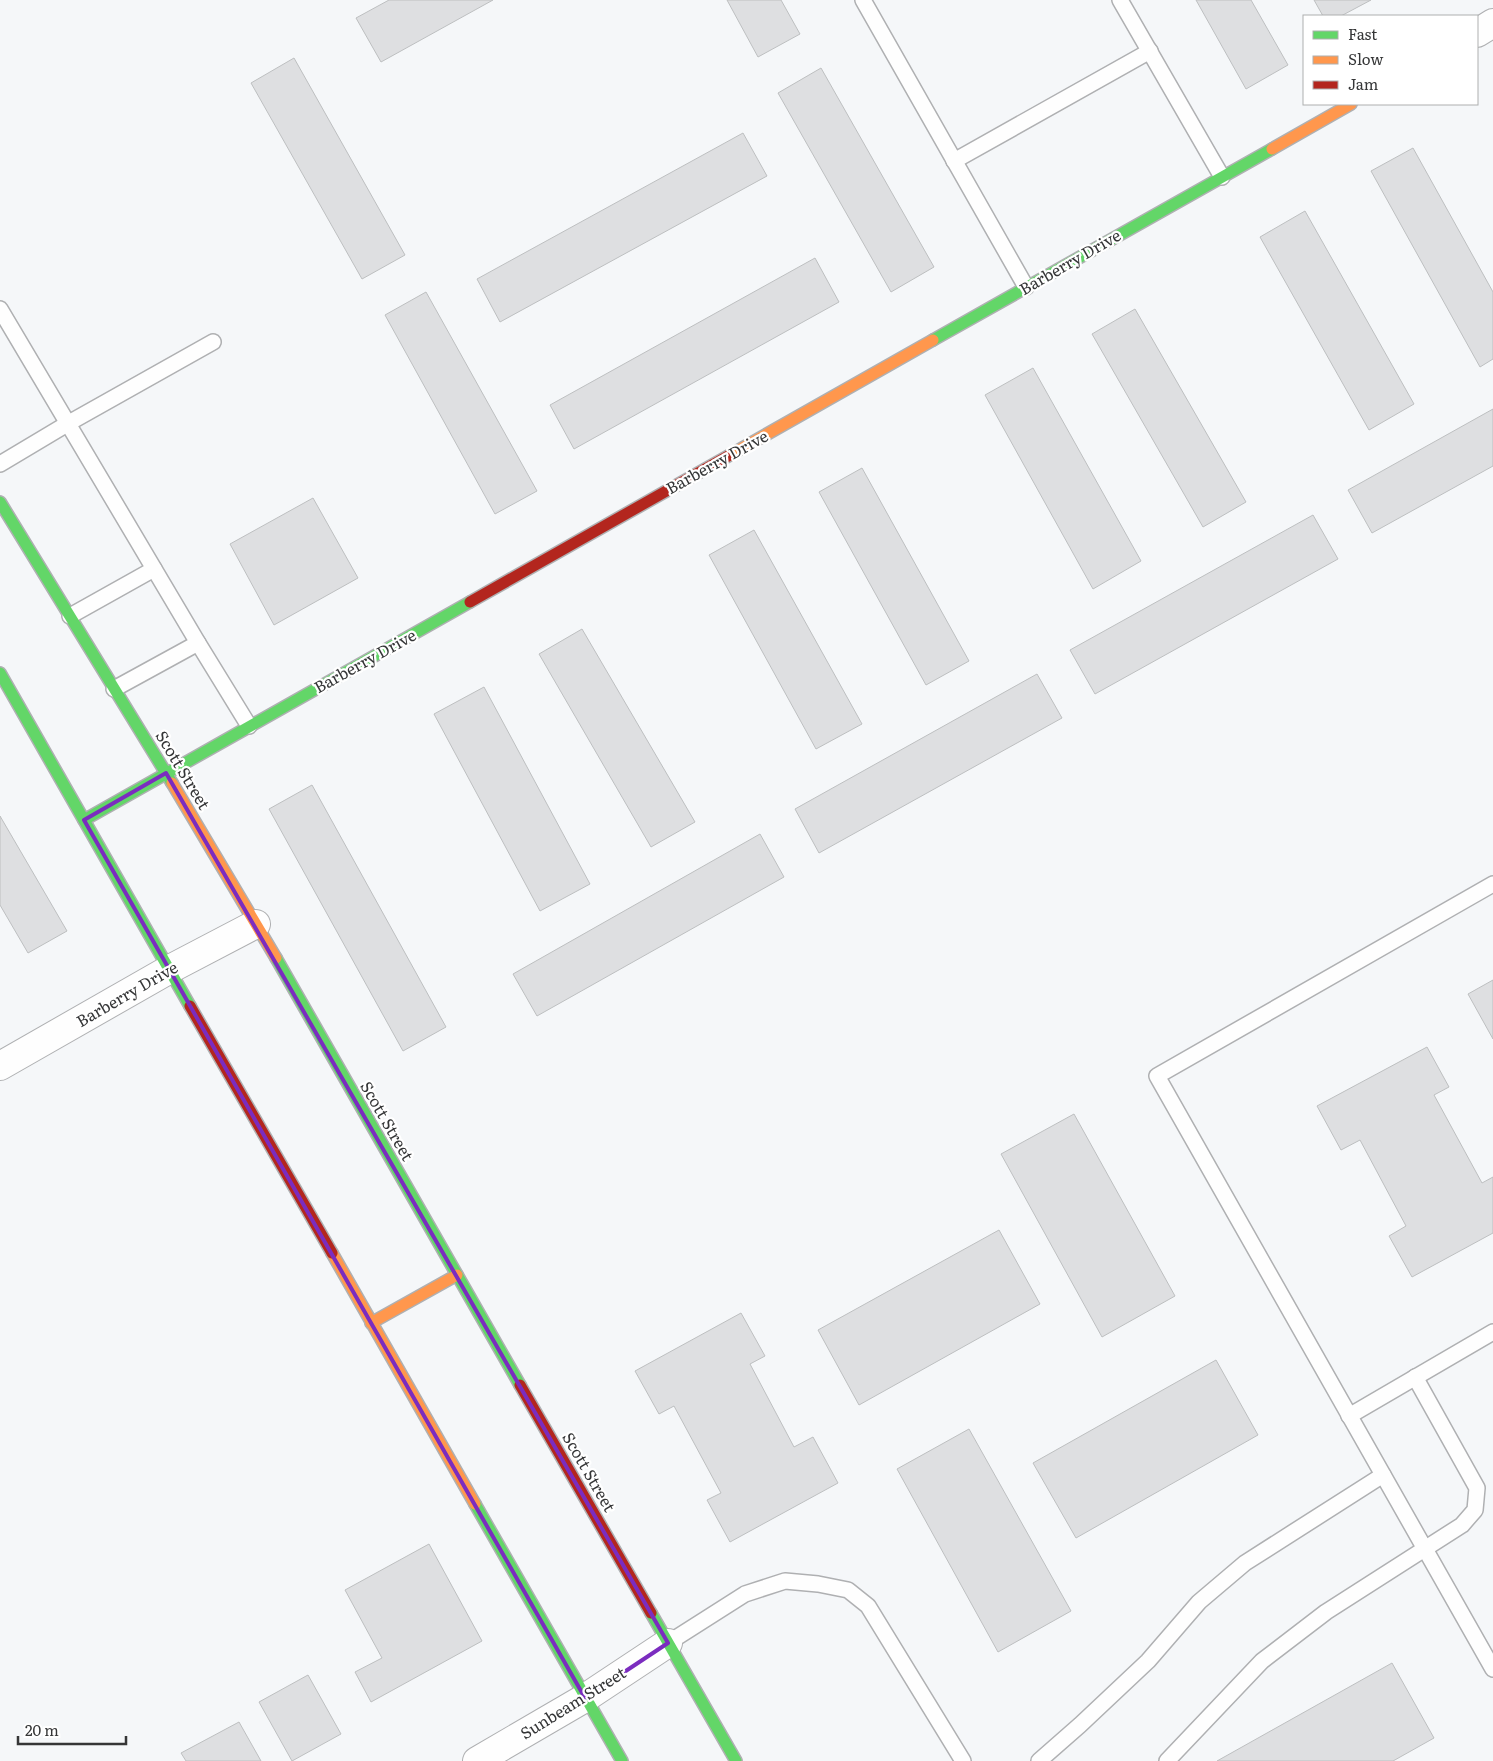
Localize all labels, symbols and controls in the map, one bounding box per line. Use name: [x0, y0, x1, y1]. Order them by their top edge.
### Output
legend: [1303, 15, 1478, 105]
text: Fast: [1348, 22, 1377, 45]
text: Slow: [1348, 47, 1383, 70]
text: Jam: [1348, 72, 1379, 95]
street label: Barberry Drive: [1014, 222, 1125, 300]
street label: Barberry Drive: [661, 423, 772, 499]
street label: Barberry Drive: [309, 622, 420, 698]
street label: Scott Street: [151, 725, 217, 814]
street label: Barberry Drive: [71, 954, 182, 1032]
street label: Scott Street: [355, 1076, 421, 1165]
street label: Scott Street: [557, 1427, 623, 1516]
street label: Sunbeam Street: [515, 1660, 630, 1744]
scale bar: [18, 1714, 125, 1746]
text: 20 m: [25, 1718, 59, 1741]

